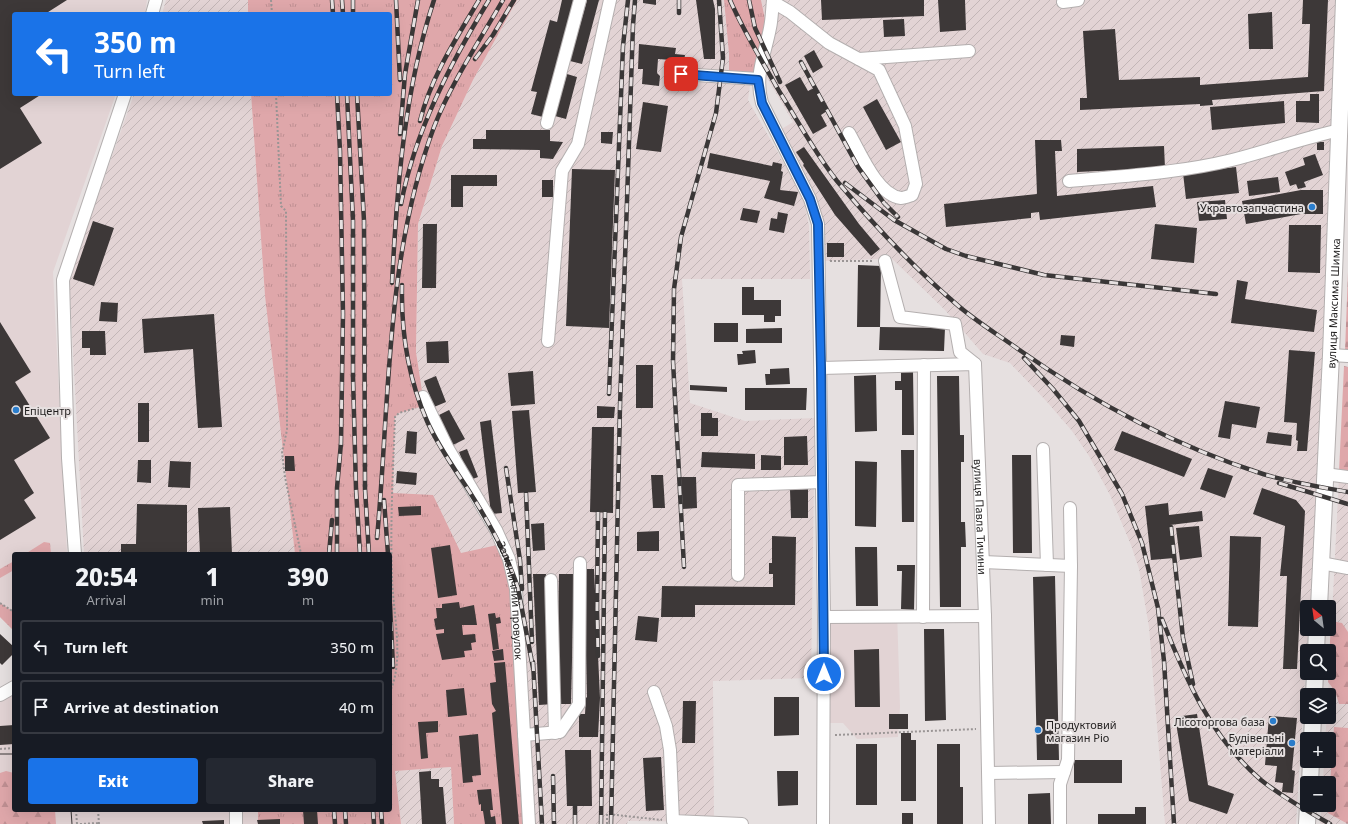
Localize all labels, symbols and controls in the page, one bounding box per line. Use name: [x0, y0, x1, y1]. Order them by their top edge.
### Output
text: 350 m: [94, 23, 177, 61]
icon: left: [28, 28, 80, 80]
pin: [664, 57, 698, 91]
text: Turn left: [94, 59, 165, 83]
icon: arrive: [670, 63, 692, 85]
place label: Укравтозапчастина: [1200, 200, 1304, 215]
marker: Укравтозапчастина: [1307, 202, 1317, 212]
street label: вулиця Максима Шимка: [1323, 238, 1343, 369]
place label: Епіцентр: [24, 403, 71, 418]
marker: Епіцентр: [11, 405, 21, 415]
street label: вулиця Павла Тичини: [971, 459, 991, 575]
street label: Залізничний провулок: [494, 539, 527, 660]
text: 20:54: [75, 560, 137, 593]
text: 1: [205, 560, 219, 593]
text: 390: [287, 560, 329, 593]
text: Arrival: [86, 591, 126, 609]
text: min: [201, 591, 224, 609]
text: m: [302, 591, 314, 609]
north arrow: [1300, 600, 1336, 636]
map controls: [1300, 600, 1336, 812]
icon: left: [30, 636, 52, 658]
text: Turn left: [64, 637, 128, 657]
text: 350 m: [330, 637, 374, 657]
button: search: [1300, 644, 1336, 680]
position arrow: [803, 653, 845, 695]
button: layers: [1300, 688, 1336, 724]
icon: arrive: [30, 696, 52, 718]
text: Arrive at destination: [64, 697, 219, 717]
text: 40 m: [339, 697, 374, 717]
place label: Лісоторгова база: [1174, 714, 1265, 729]
marker: Лісоторгова база: [1268, 716, 1278, 726]
place label: Продуктовий магазин Ріо: [1046, 717, 1117, 745]
marker: Продуктовий магазин Ріо: [1033, 725, 1043, 735]
place label: Будівельні матеріали: [1228, 730, 1284, 758]
button: +: [1300, 732, 1336, 768]
marker: Будівельні матеріали: [1287, 738, 1297, 748]
button: Exit: [28, 758, 198, 804]
button: Share: [206, 758, 376, 804]
button: −: [1300, 776, 1336, 812]

